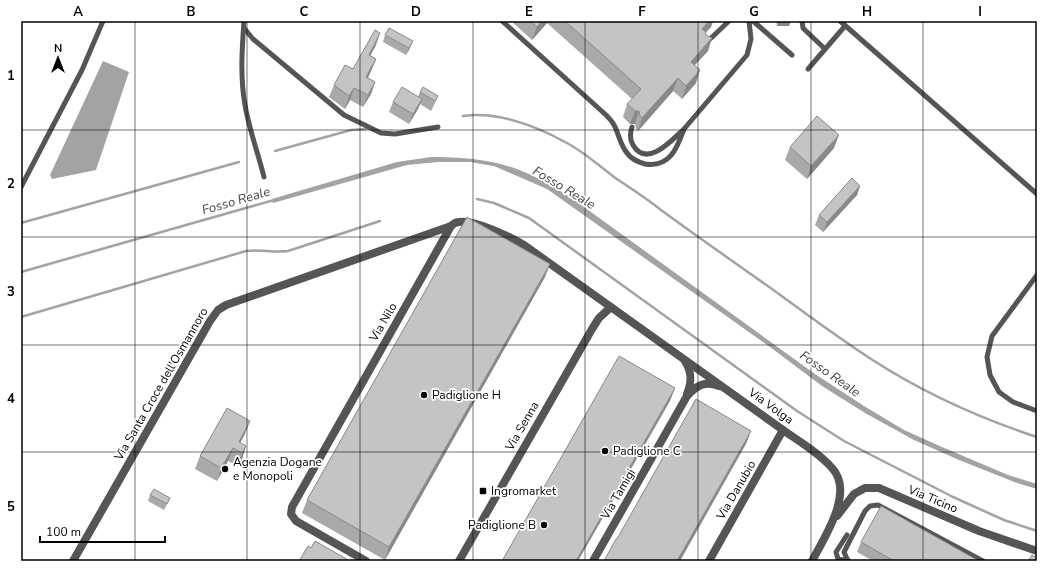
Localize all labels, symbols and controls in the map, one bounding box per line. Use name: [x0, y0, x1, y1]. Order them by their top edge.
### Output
text: A: [73, 3, 83, 21]
text: B: [187, 3, 196, 21]
text: C: [300, 3, 309, 21]
text: D: [411, 3, 421, 21]
text: E: [525, 3, 533, 21]
text: F: [638, 3, 646, 21]
text: G: [749, 3, 759, 21]
text: H: [862, 3, 872, 21]
text: I: [978, 3, 982, 21]
north arrow: [38, 38, 78, 78]
text: N: [54, 41, 62, 56]
text: 1: [7, 67, 15, 85]
water label: Fosso Reale: [529, 162, 599, 214]
text: 2: [7, 175, 15, 193]
water label: Fosso Reale: [200, 183, 272, 219]
text: 3: [7, 283, 15, 301]
street label: Via Nilo: [365, 299, 401, 345]
street label: Via Santa Croce dell'Osmannoro: [110, 304, 212, 464]
water label: Fosso Reale: [796, 346, 864, 402]
street label: Via Volga: [745, 384, 797, 428]
place label: Padiglione H: [432, 387, 501, 403]
text: 4: [7, 390, 15, 408]
marker: Padiglione H: [419, 390, 429, 400]
street label: Via Senna: [501, 399, 542, 454]
place label: Padiglione C: [613, 443, 681, 459]
marker: Padiglione C: [600, 446, 610, 456]
place label: Agenzia Dogane e Monopoli: [233, 454, 322, 484]
street label: Via Danubio: [712, 457, 760, 523]
marker: Agenzia Dogane e Monopoli: [220, 464, 230, 474]
street label: Via Tamigi: [597, 466, 639, 523]
street label: Via Ticino: [905, 481, 961, 517]
place label: Ingromarket: [491, 483, 557, 499]
marker: Ingromarket: [478, 486, 488, 496]
text: 5: [7, 498, 15, 516]
place label: Padiglione B: [468, 517, 536, 533]
scale bar: [40, 518, 165, 544]
marker: Padiglione B: [539, 520, 549, 530]
text: 100 m: [46, 524, 81, 540]

